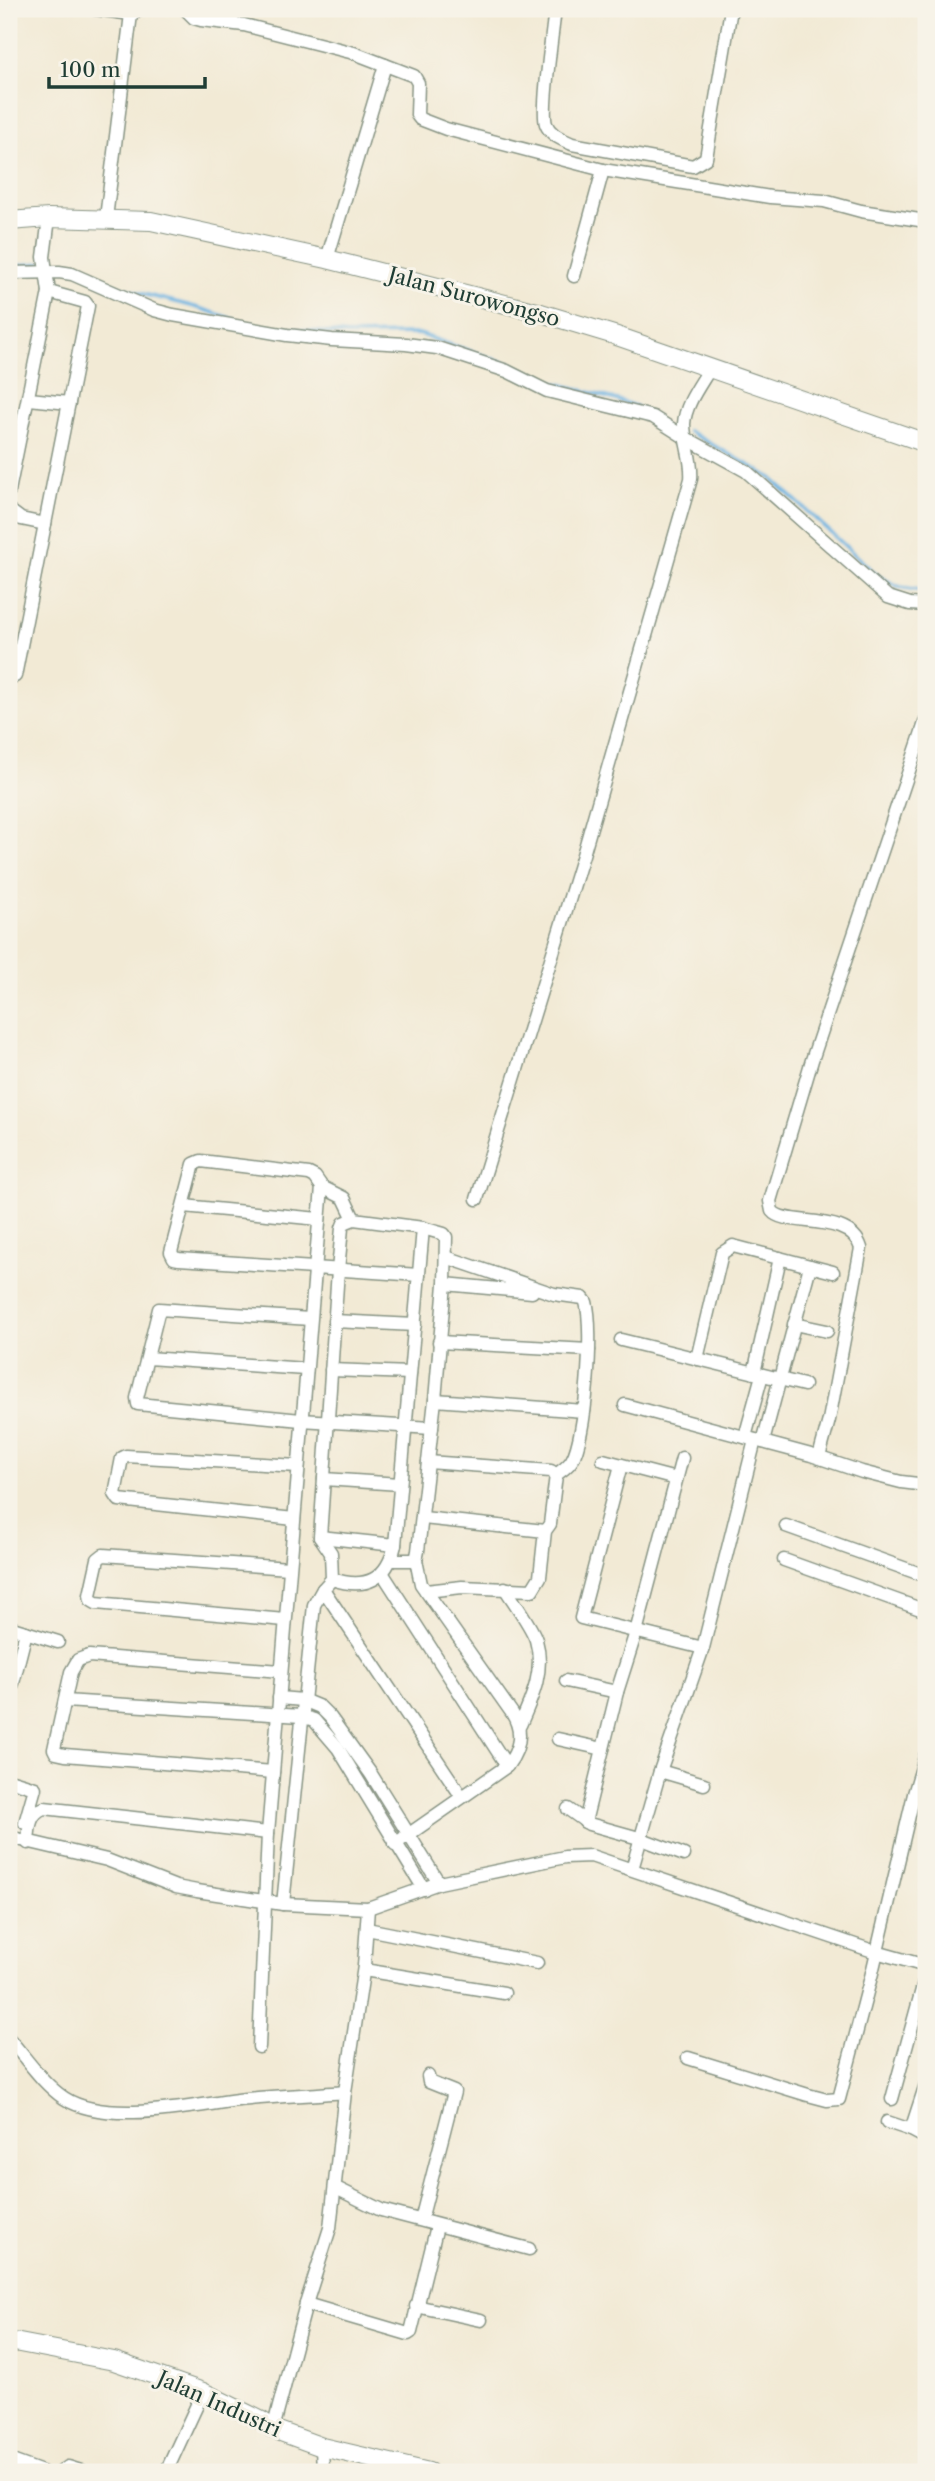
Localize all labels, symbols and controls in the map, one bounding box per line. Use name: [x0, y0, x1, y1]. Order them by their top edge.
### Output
scale bar: [49, 46, 205, 90]
text: 100 m: [60, 57, 121, 82]
street label: Jalan Surowongso: [383, 261, 563, 331]
street label: Jalan Industri: [151, 2364, 285, 2442]

